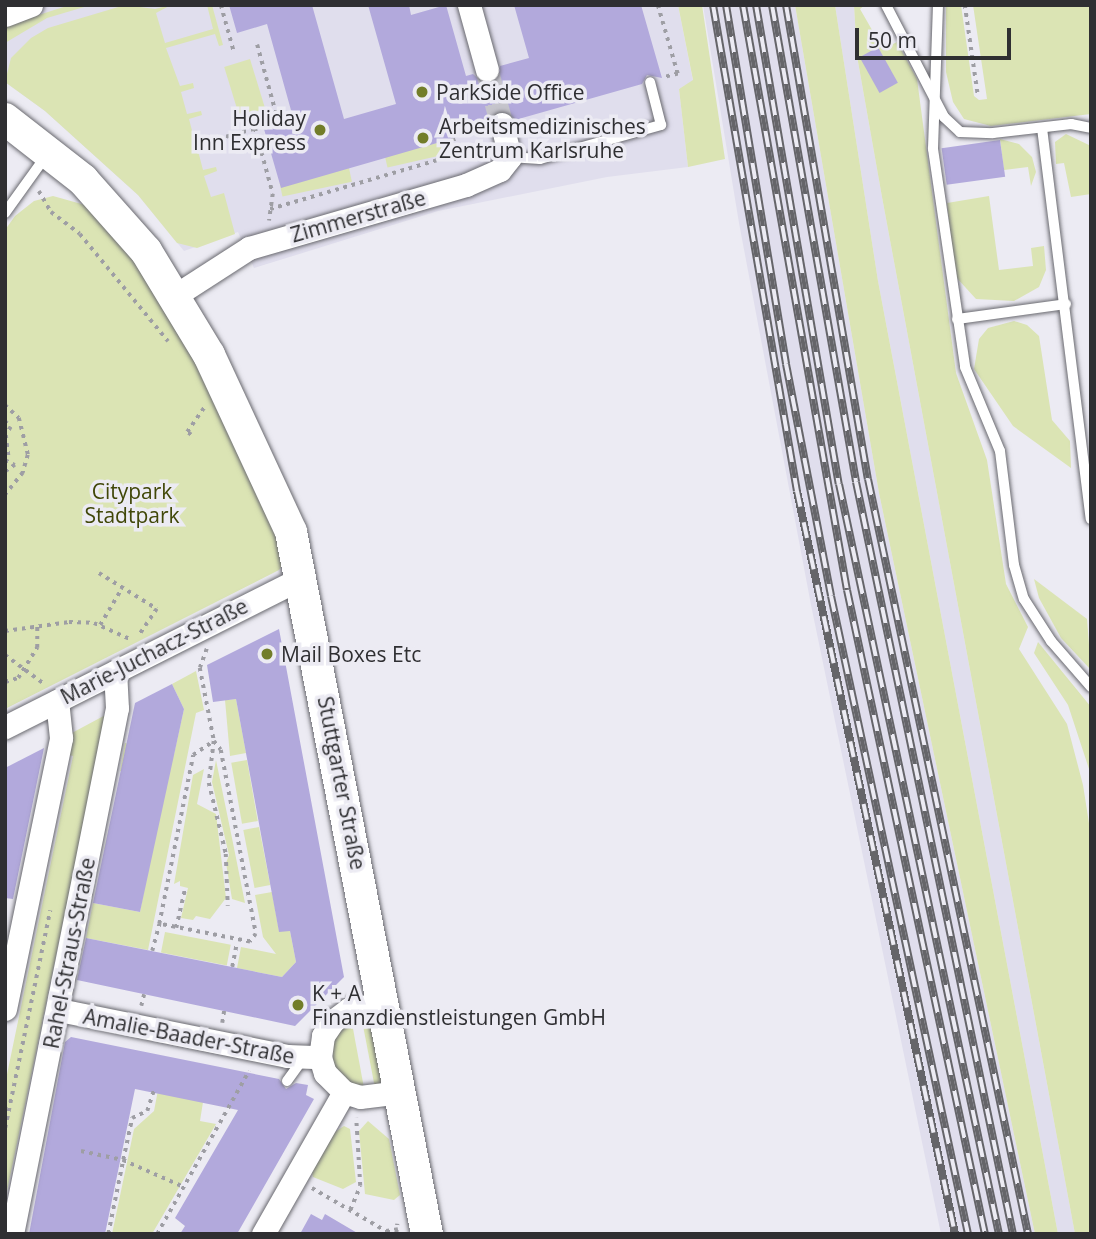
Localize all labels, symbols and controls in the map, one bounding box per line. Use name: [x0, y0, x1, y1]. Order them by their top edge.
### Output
scale bar: [858, 14, 1014, 58]
text: 50 m: [868, 26, 917, 54]
place label: ParkSide Office: [436, 79, 584, 105]
marker: ParkSide Office: [414, 84, 430, 100]
place label: Holiday Inn Express: [193, 105, 306, 155]
place label: Arbeitsmedizinisches Zentrum Karlsruhe: [439, 113, 646, 163]
marker: Holiday Inn Express: [312, 122, 328, 138]
marker: Arbeitsmedizinisches Zentrum Karlsruhe: [413, 128, 433, 148]
street label: Zimmerstraße: [288, 185, 428, 247]
park label: Citypark Stadtpark: [84, 478, 180, 528]
street label: Marie-Juchacz-Straße: [56, 593, 252, 709]
place label: Mail Boxes Etc: [281, 641, 421, 667]
marker: Mail Boxes Etc: [259, 646, 275, 662]
street label: Stuttgarter Straße: [313, 694, 371, 872]
street label: Rahel-Straus-Straße: [38, 855, 100, 1051]
place label: K + A Finanzdienstleistungen GmbH: [312, 980, 606, 1030]
marker: K + A Finanzdienstleistungen GmbH: [290, 997, 306, 1013]
street label: Amalie-Baader-Straße: [81, 1003, 297, 1069]

